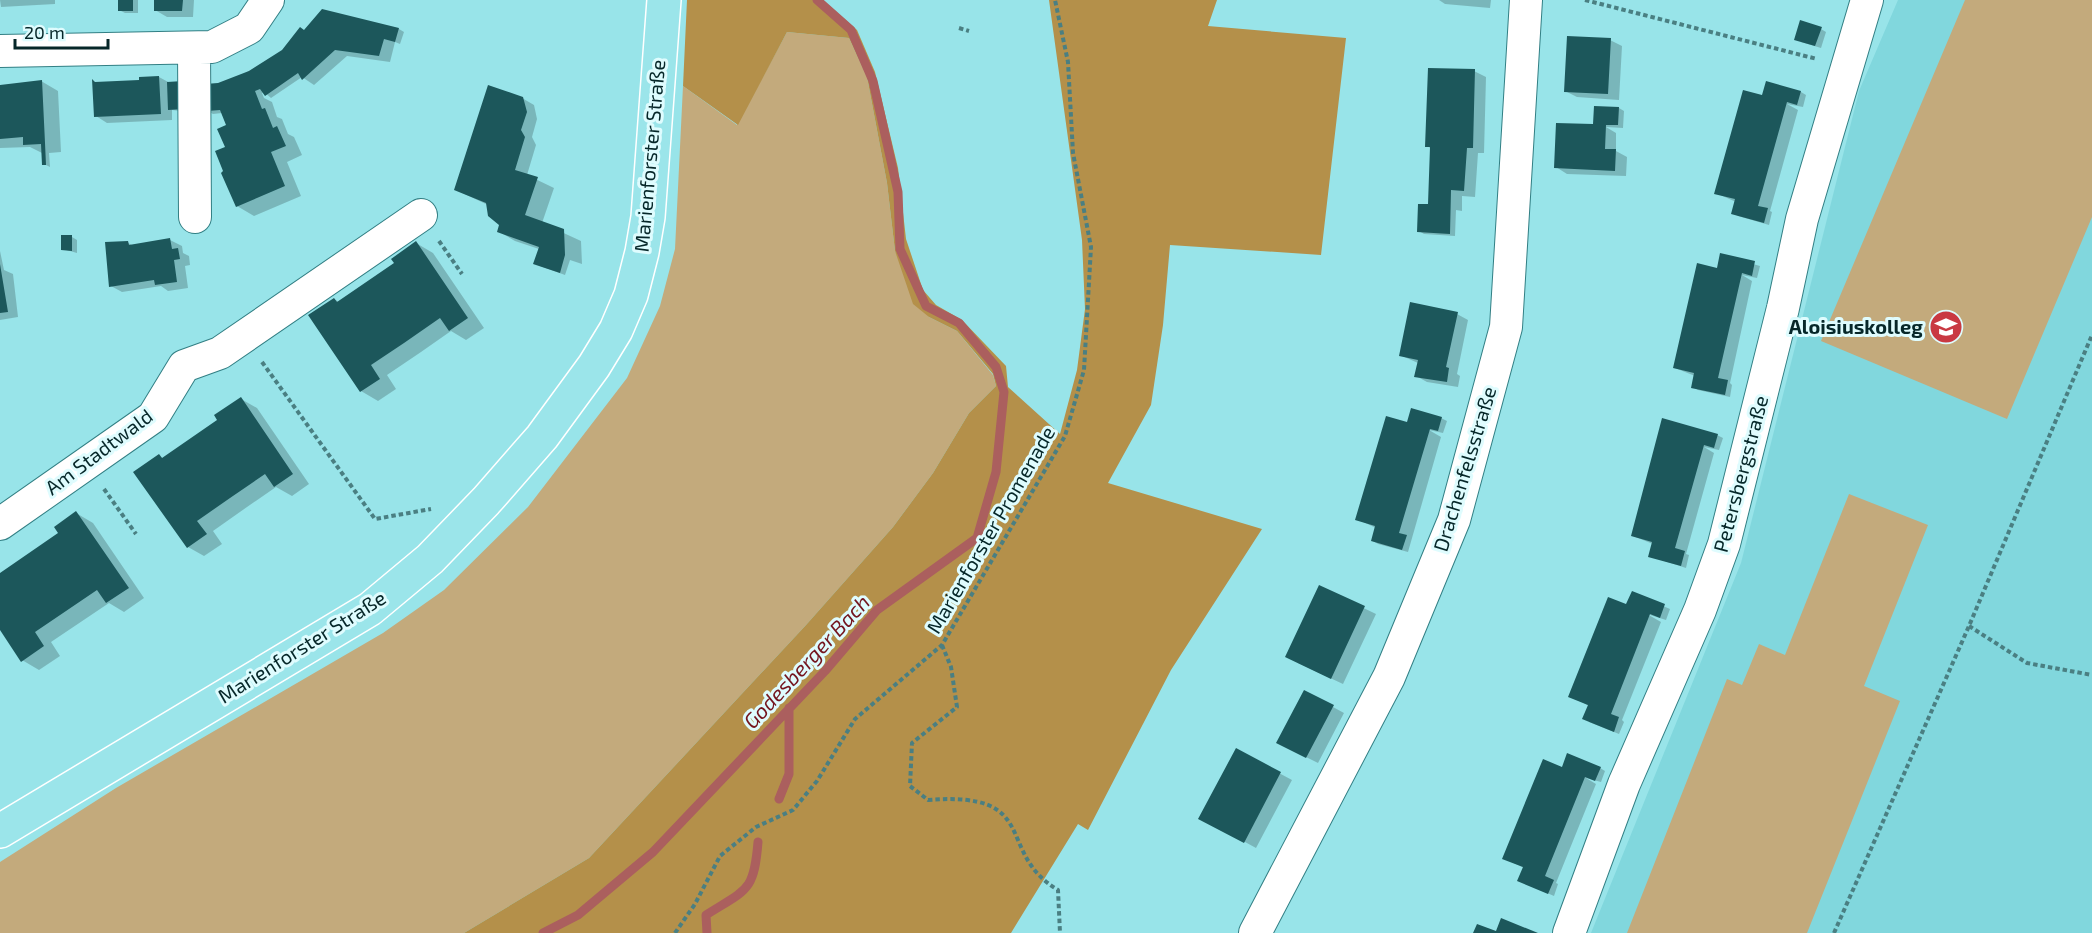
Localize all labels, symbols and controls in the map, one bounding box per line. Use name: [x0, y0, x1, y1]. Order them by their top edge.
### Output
scale bar: [15, 12, 108, 50]
text: 20 m: [24, 21, 65, 43]
street label: Marienforster Straße: [629, 59, 669, 253]
school or university icon: Aloisiuskolleg: [1928, 309, 1964, 345]
place label: Aloisiuskolleg: [1789, 314, 1923, 338]
street label: Drachenfelsstraße: [1428, 383, 1501, 554]
street label: Petersbergstraße: [1708, 393, 1772, 555]
street label: Am Stadtwald: [40, 403, 157, 499]
street label: Marienforster Promenade: [921, 422, 1059, 637]
street label: Marienforster Straße: [213, 585, 390, 708]
water label: Godesberger Bach: [738, 589, 874, 733]

